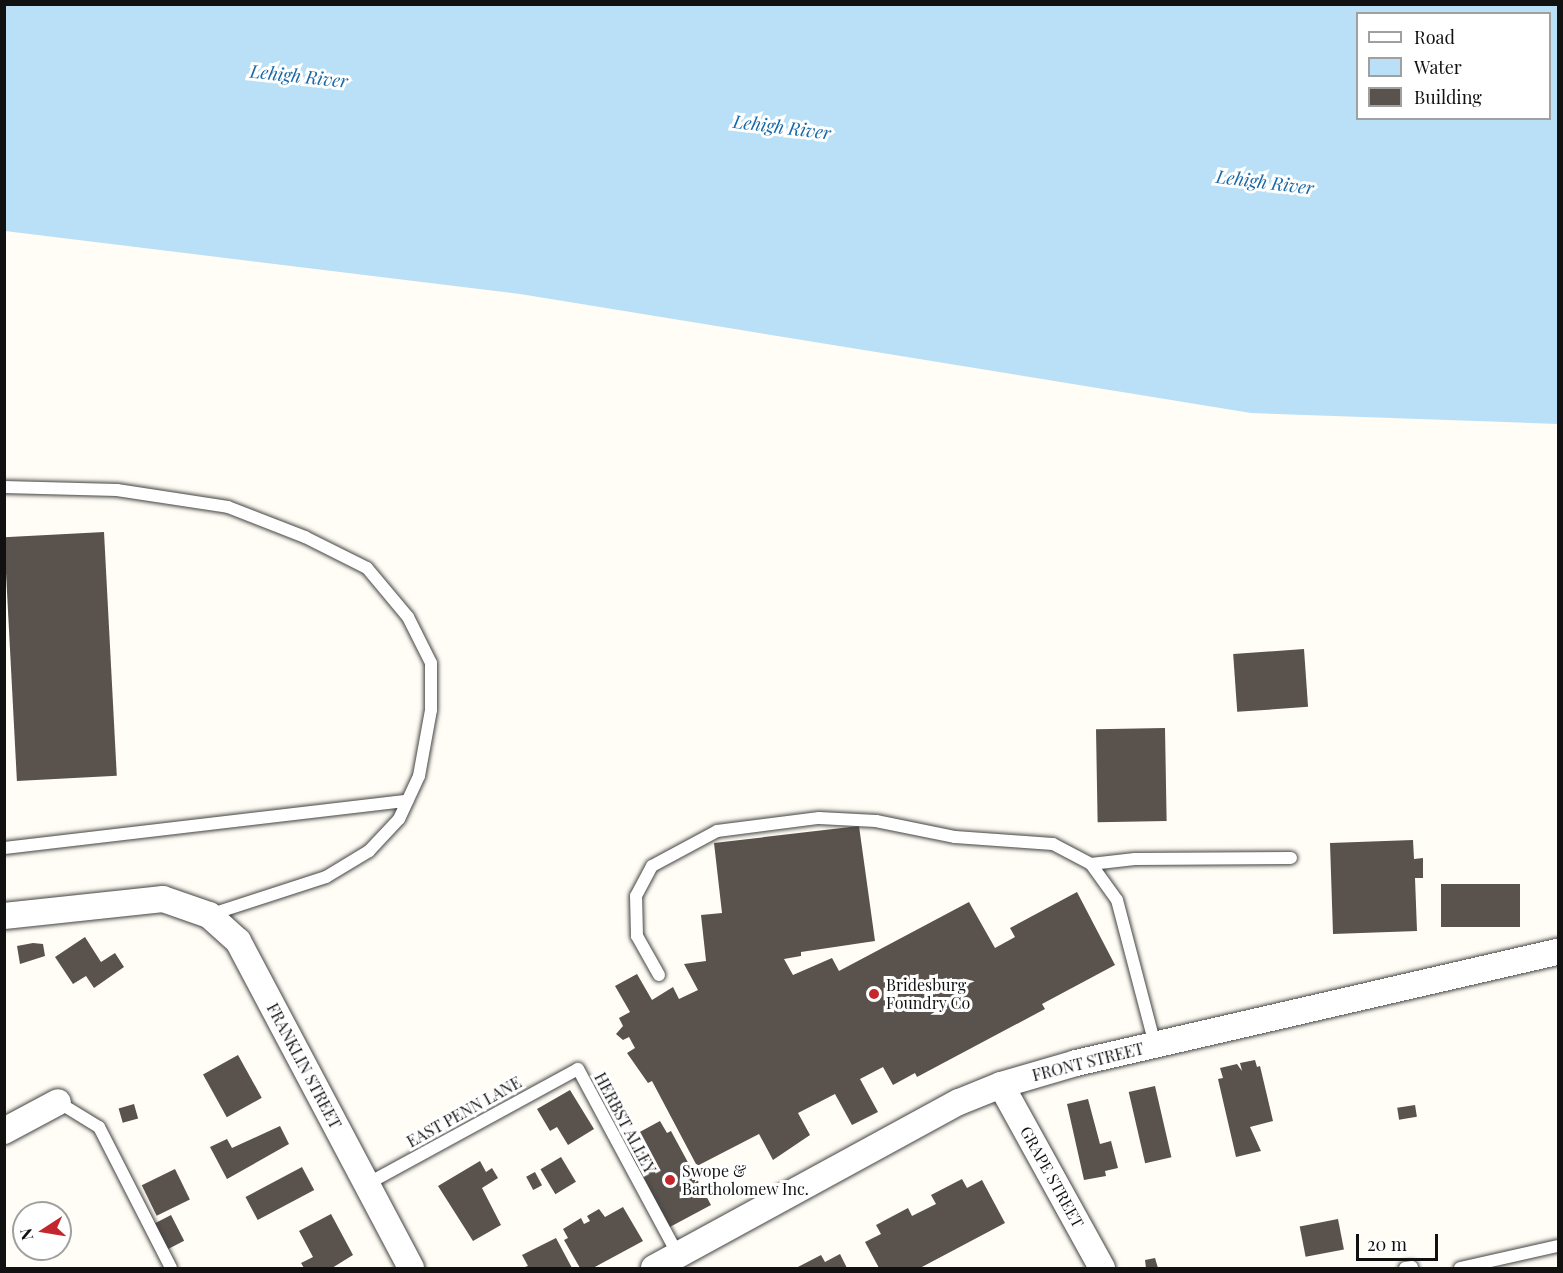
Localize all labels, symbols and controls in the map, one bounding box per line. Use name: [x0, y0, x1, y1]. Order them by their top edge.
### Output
legend: [1356, 12, 1551, 120]
text: Road: [1414, 25, 1455, 49]
text: Water: [1414, 55, 1462, 79]
water label: Lehigh River: [249, 60, 349, 92]
text: Building: [1414, 85, 1482, 109]
water label: Lehigh River: [732, 110, 832, 144]
water label: Lehigh River: [1215, 165, 1315, 199]
place label: Bridesburg Foundry Co: [886, 975, 971, 1013]
marker: Bridesburg Foundry Co: [867, 987, 881, 1001]
street label: FRANKLIN STREET: [263, 1000, 345, 1132]
street label: FRONT STREET: [1030, 1039, 1146, 1085]
street label: HERBST ALLEY: [590, 1069, 660, 1177]
street label: EAST PENN LANE: [403, 1073, 525, 1151]
street label: GRAPE STREET: [1016, 1123, 1088, 1231]
place label: Swope & Bartholomew Inc.: [682, 1161, 809, 1199]
marker: Swope & Bartholomew Inc.: [663, 1173, 677, 1187]
north arrow: [12, 1201, 72, 1261]
scale bar: [1359, 1222, 1442, 1260]
text: N: [14, 1227, 37, 1242]
text: 20 m: [1367, 1232, 1407, 1256]

